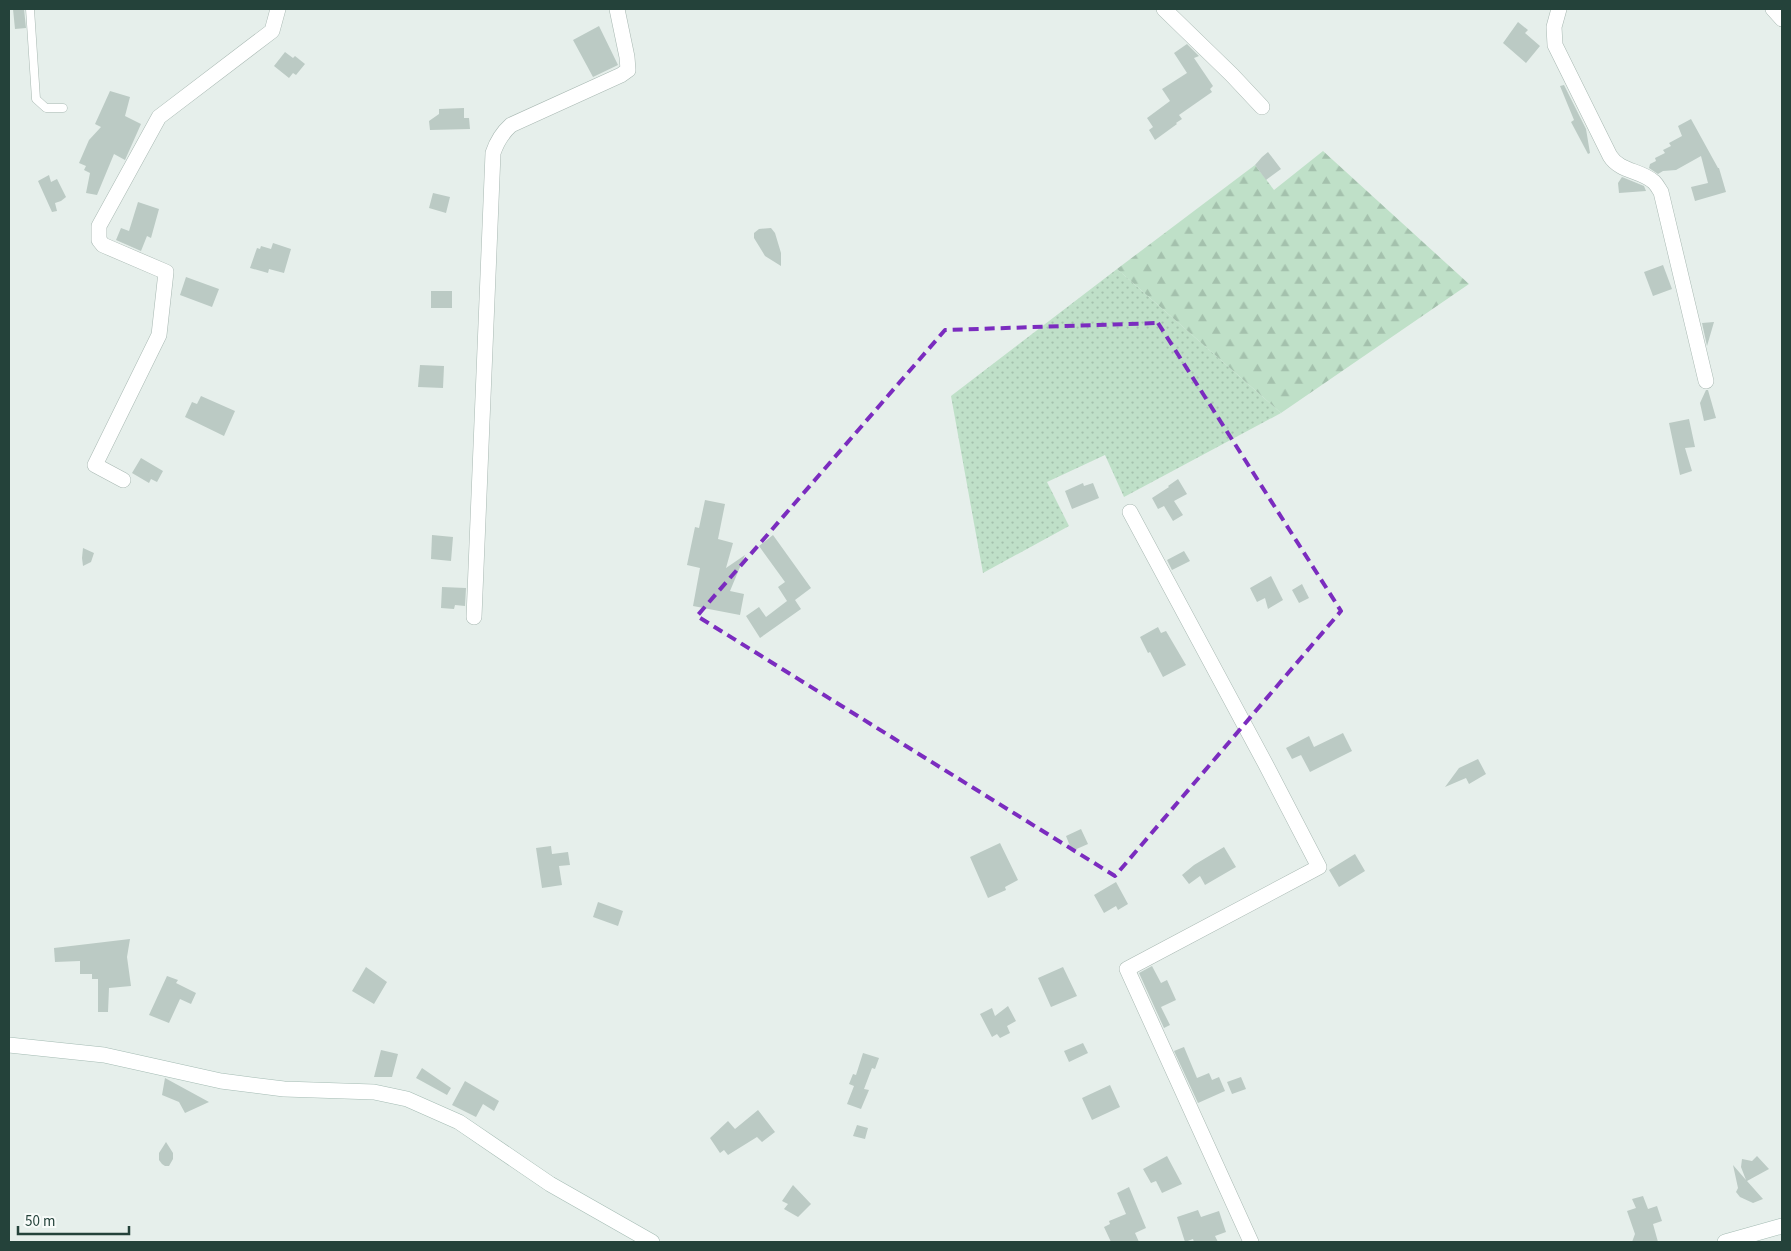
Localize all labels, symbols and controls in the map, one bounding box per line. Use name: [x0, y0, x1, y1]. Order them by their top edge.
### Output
scale bar: [18, 1204, 129, 1236]
text: 50 m: [25, 1211, 55, 1232]

